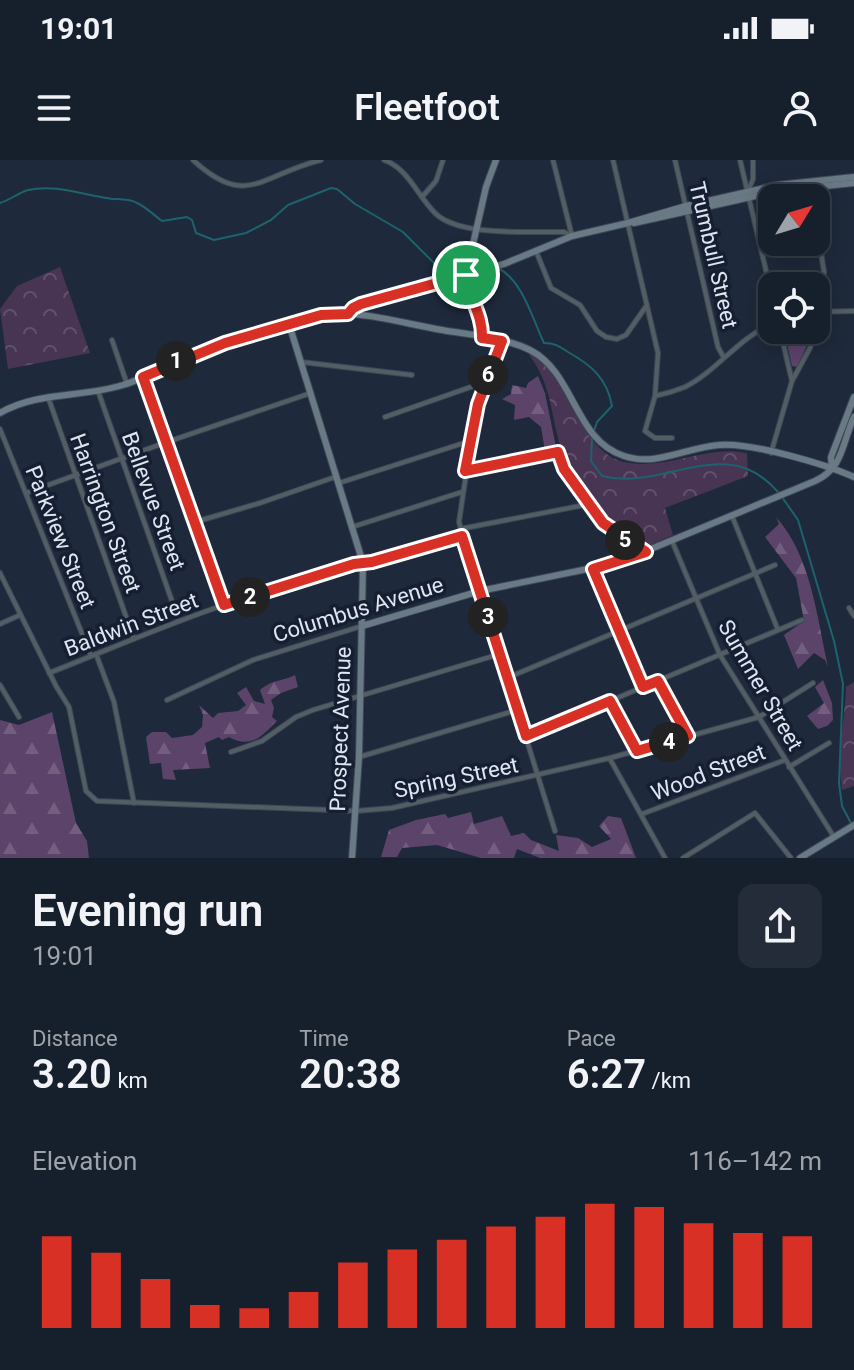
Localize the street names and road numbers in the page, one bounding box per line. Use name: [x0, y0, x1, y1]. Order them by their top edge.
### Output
street label: Trumbull Street: [684, 179, 743, 331]
street label: Bellevue Street: [117, 429, 190, 574]
street label: Harrington Street: [65, 430, 146, 596]
street label: Parkview Street: [20, 462, 101, 612]
street label: Columbus Avenue: [270, 572, 446, 647]
street label: Baldwin Street: [61, 588, 201, 661]
street label: Summer Street: [713, 616, 808, 755]
street label: Prospect Avenue: [325, 646, 356, 812]
street label: Wood Street: [648, 739, 769, 806]
street label: Spring Street: [392, 752, 520, 803]

